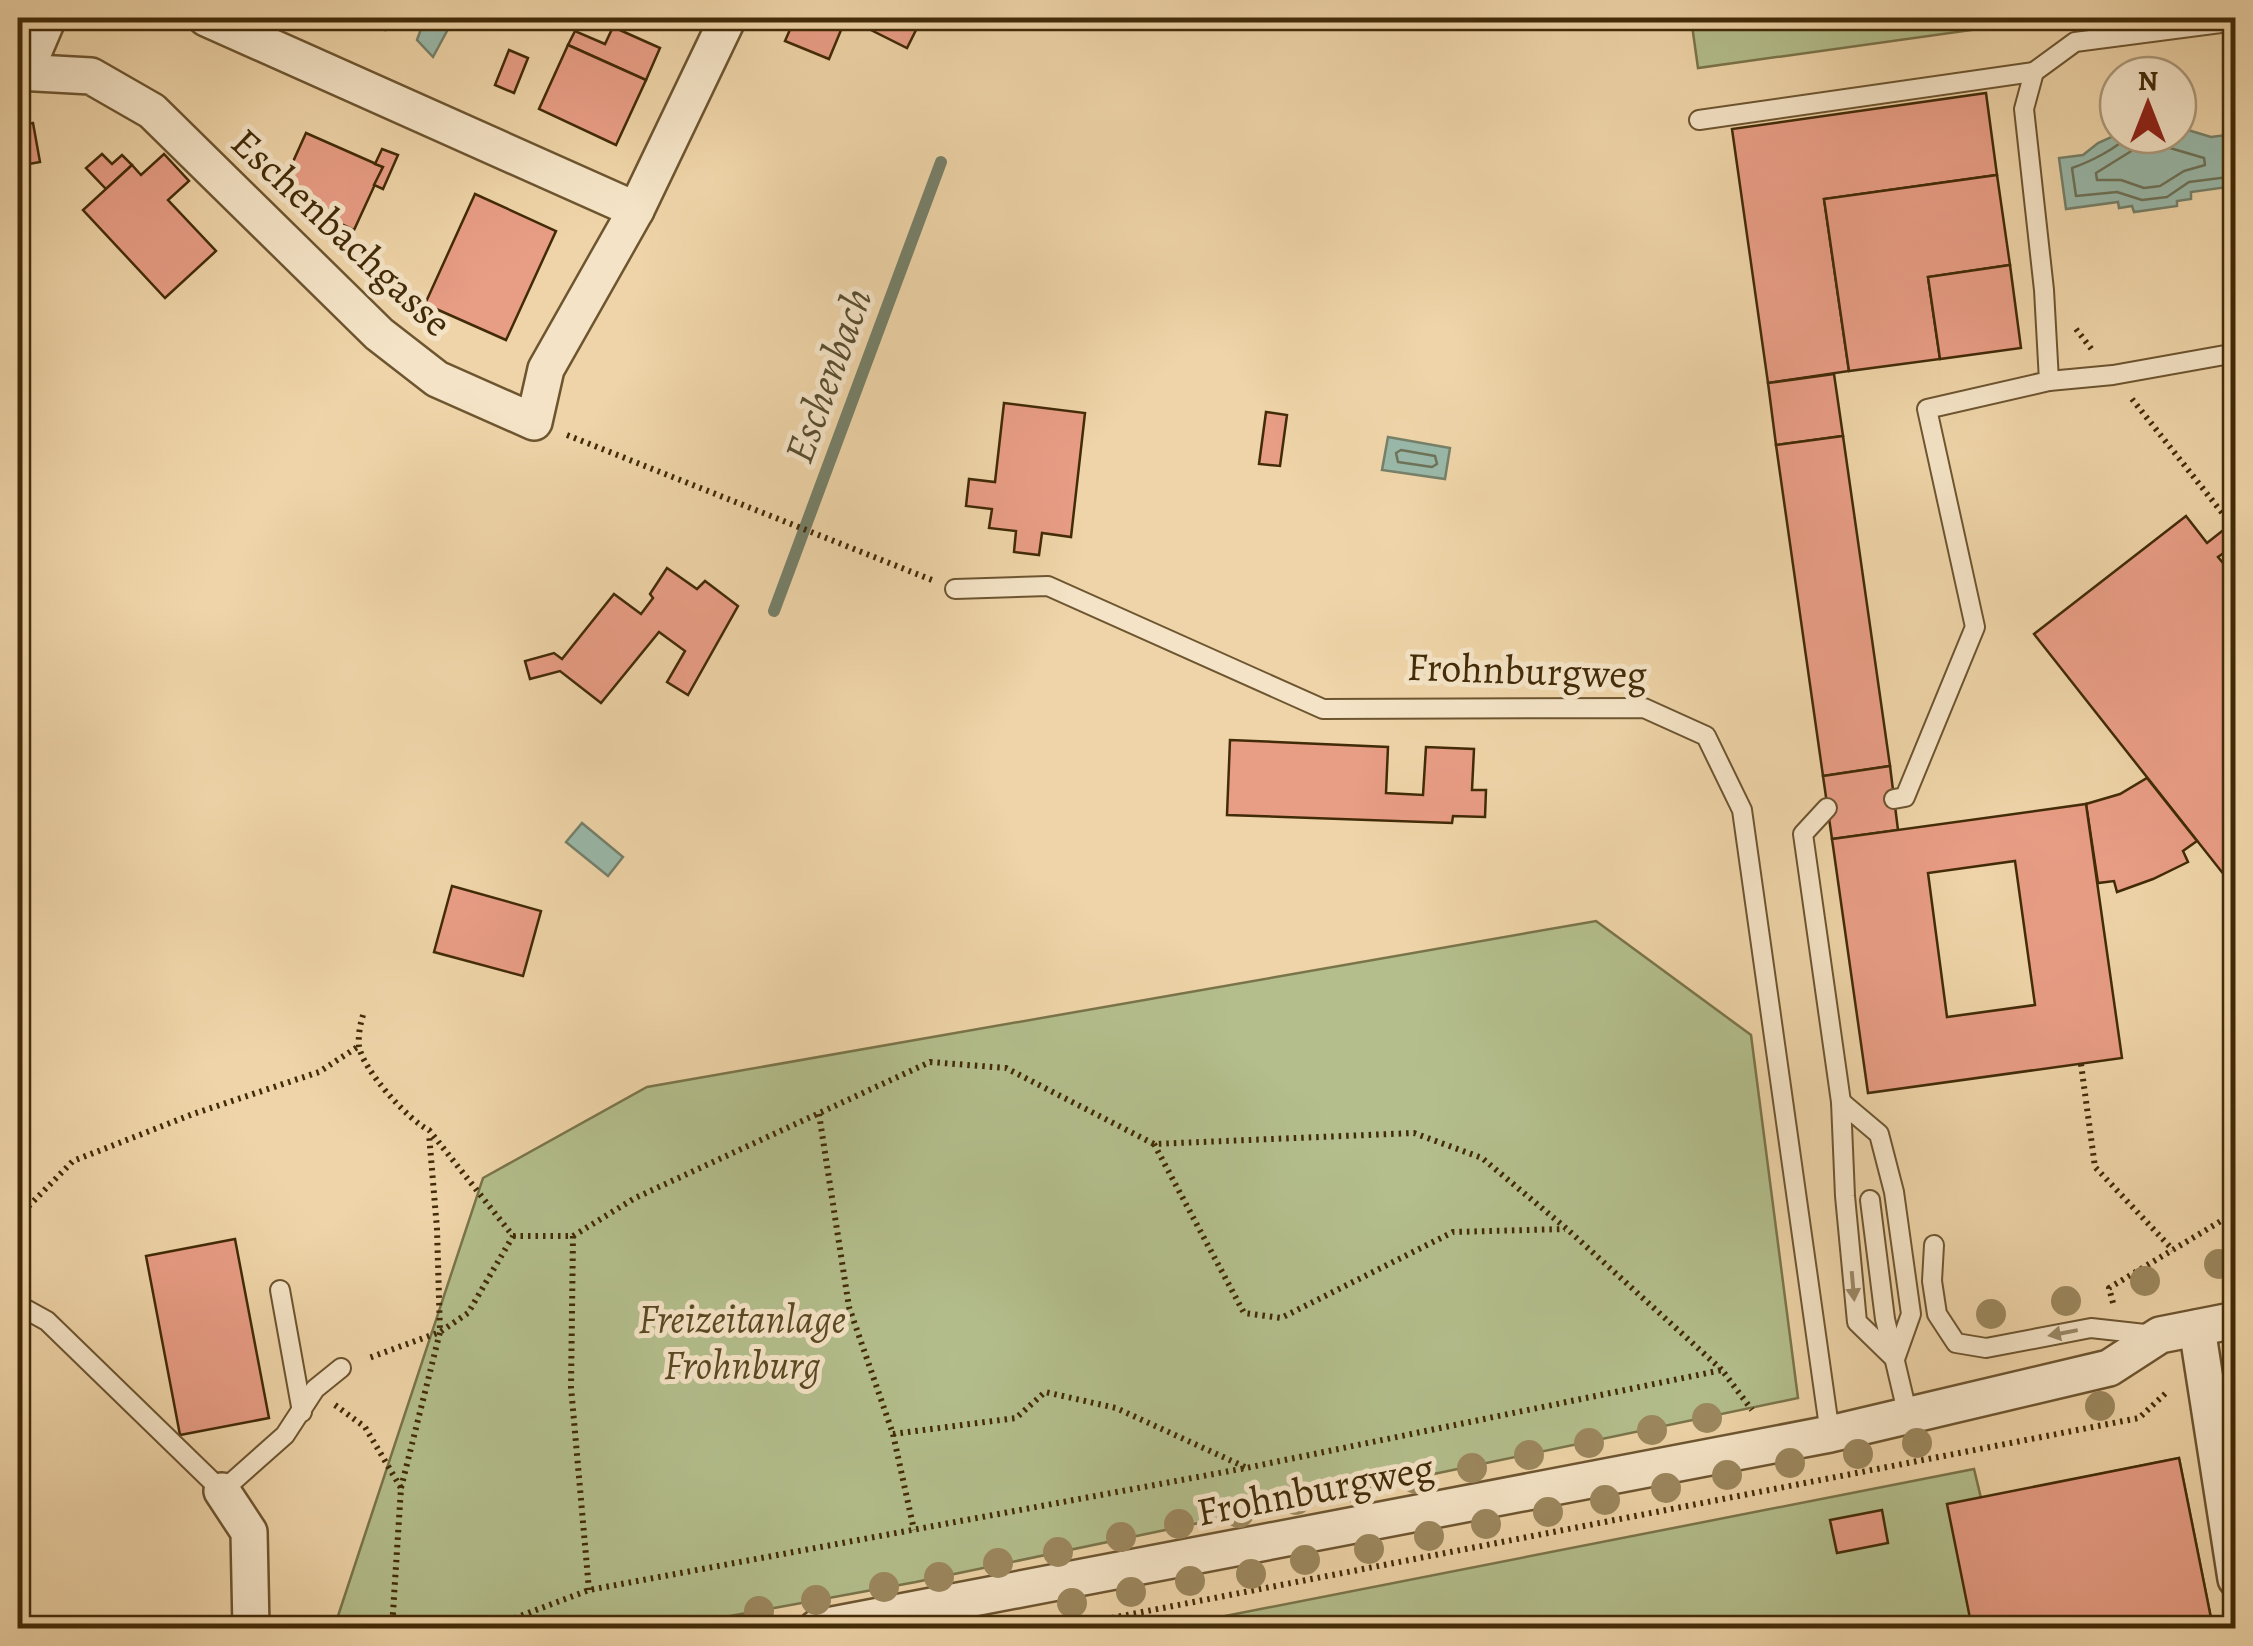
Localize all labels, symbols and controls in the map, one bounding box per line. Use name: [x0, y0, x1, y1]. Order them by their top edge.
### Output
north arrow: [2098, 55, 2198, 155]
text: N: [2138, 62, 2158, 100]
street label: Eschenbachgasse: [219, 116, 464, 349]
water label: Eschenbach: [769, 280, 885, 471]
street label: Frohnburgweg: [1406, 639, 1648, 702]
one-way arrow: [1846, 1270, 1862, 1302]
park label: Freizeitanlage Frohnburg: [638, 1292, 846, 1393]
one-way arrow: [2047, 1326, 2078, 1341]
street label: Frohnburgweg: [1192, 1440, 1438, 1539]

